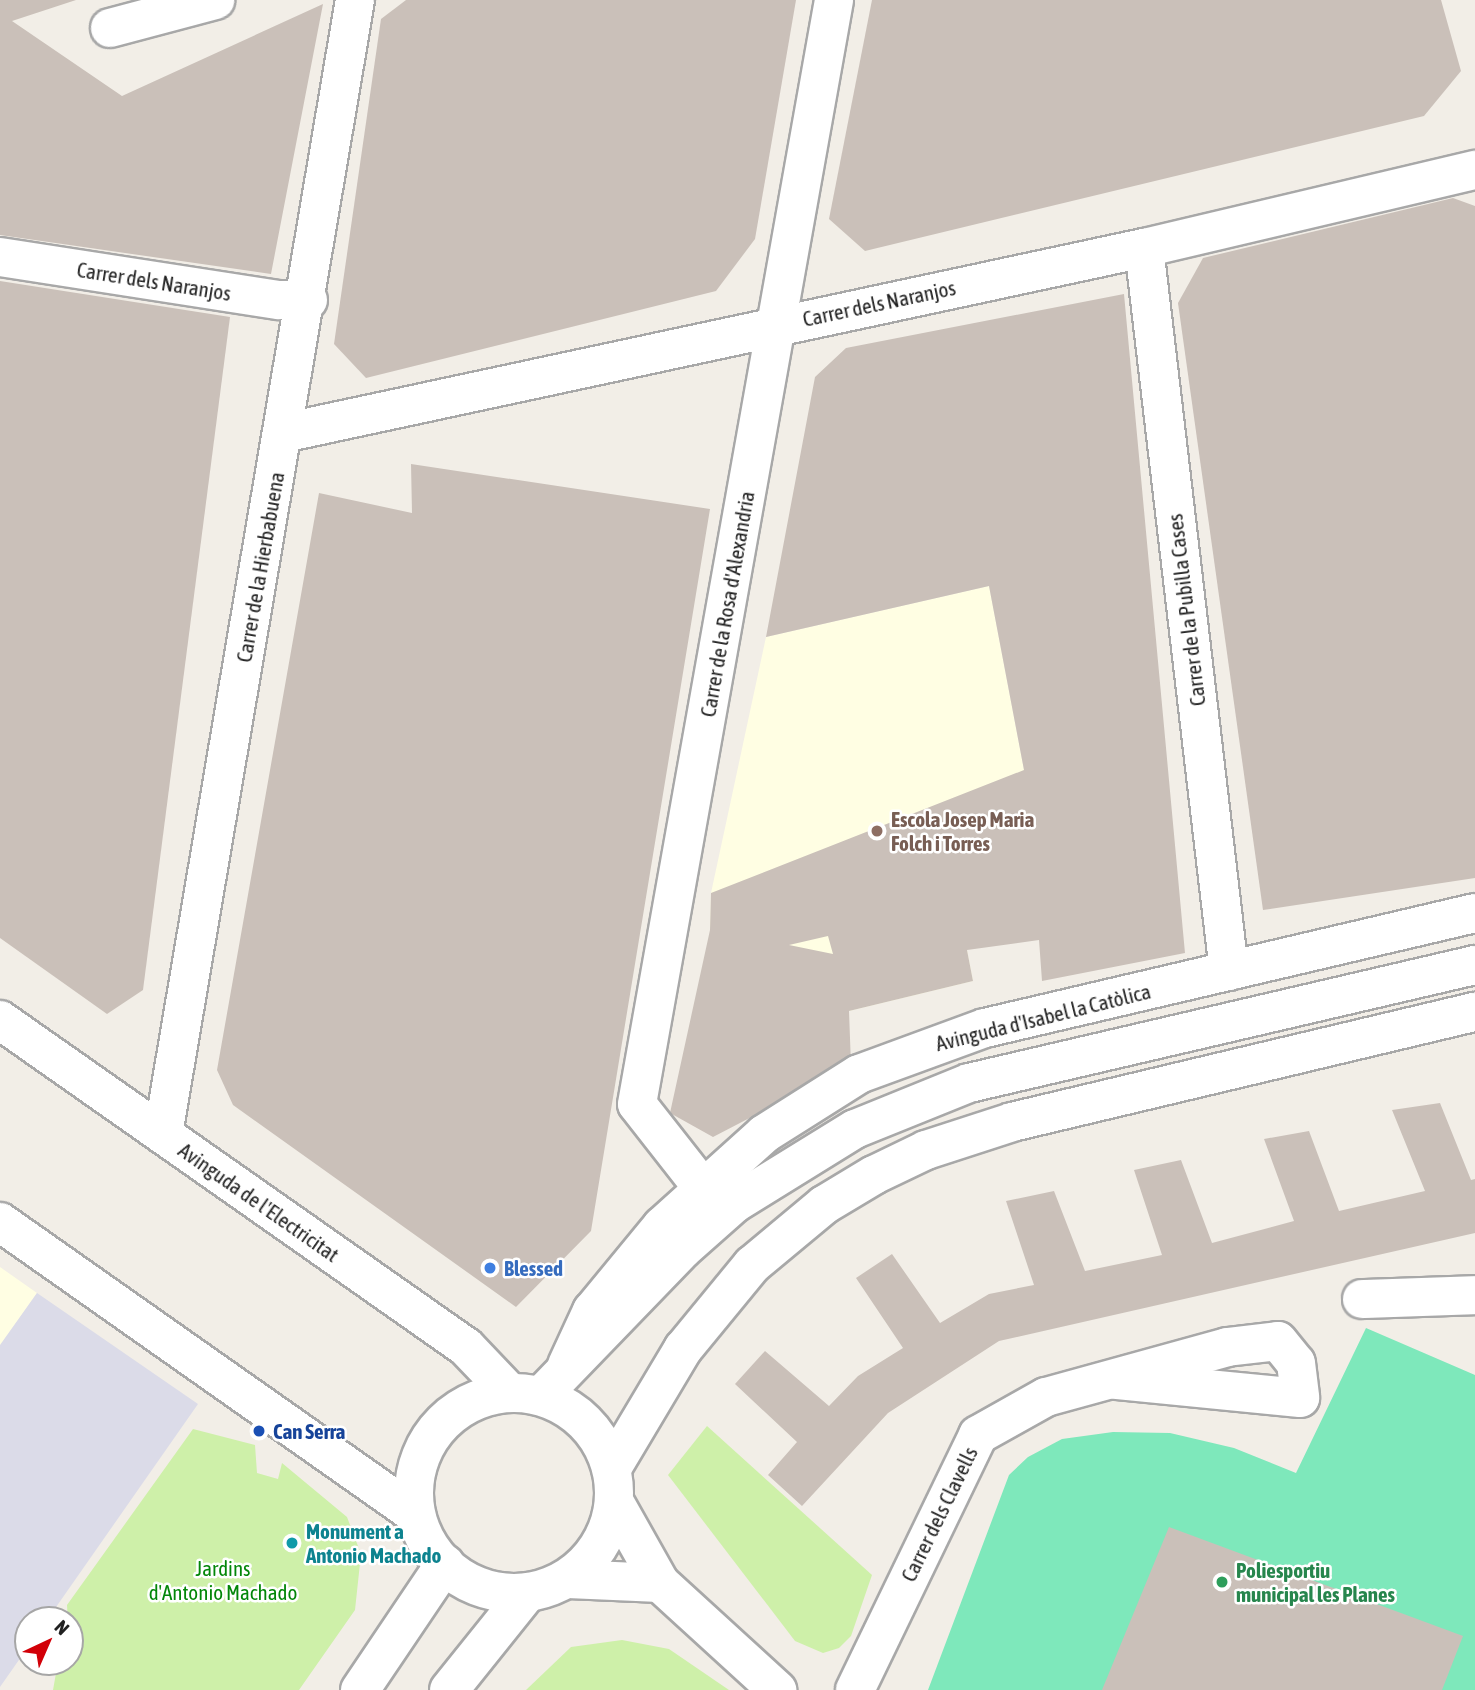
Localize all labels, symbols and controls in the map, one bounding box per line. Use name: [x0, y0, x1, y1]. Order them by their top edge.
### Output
street label: Carrer dels Naranjos: [75, 256, 233, 306]
street label: Carrer dels Naranjos: [800, 275, 958, 331]
street label: Carrer de la Hierbabuena: [231, 470, 289, 664]
street label: Carrer de la Rosa d'Alexandria: [695, 489, 759, 719]
street label: Carrer de la Pubilla Cases: [1162, 513, 1210, 707]
place label: Escola Josep Maria Folch i Torres: [891, 806, 1034, 856]
marker: Escola Josep Maria Folch i Torres: [869, 823, 885, 839]
street label: Avinguda d'Isabel la Catòlica: [933, 978, 1153, 1056]
street label: Avinguda de l'Electricitat: [174, 1137, 344, 1267]
place label: Blessed: [504, 1255, 563, 1281]
marker: Blessed: [482, 1260, 498, 1276]
place label: Can Serra: [273, 1418, 345, 1444]
marker: Can Serra: [251, 1423, 267, 1439]
street label: Carrer dels Clavells: [895, 1442, 983, 1586]
place label: Monument a Antonio Machado: [306, 1518, 441, 1568]
marker: Monument a Antonio Machado: [284, 1535, 300, 1551]
park label: Jardins d'Antonio Machado: [149, 1555, 297, 1605]
place label: Poliesportiu municipal les Planes: [1236, 1557, 1395, 1607]
marker: Poliesportiu municipal les Planes: [1214, 1574, 1230, 1590]
north arrow: [14, 1606, 84, 1676]
text: N: [51, 1616, 74, 1639]

